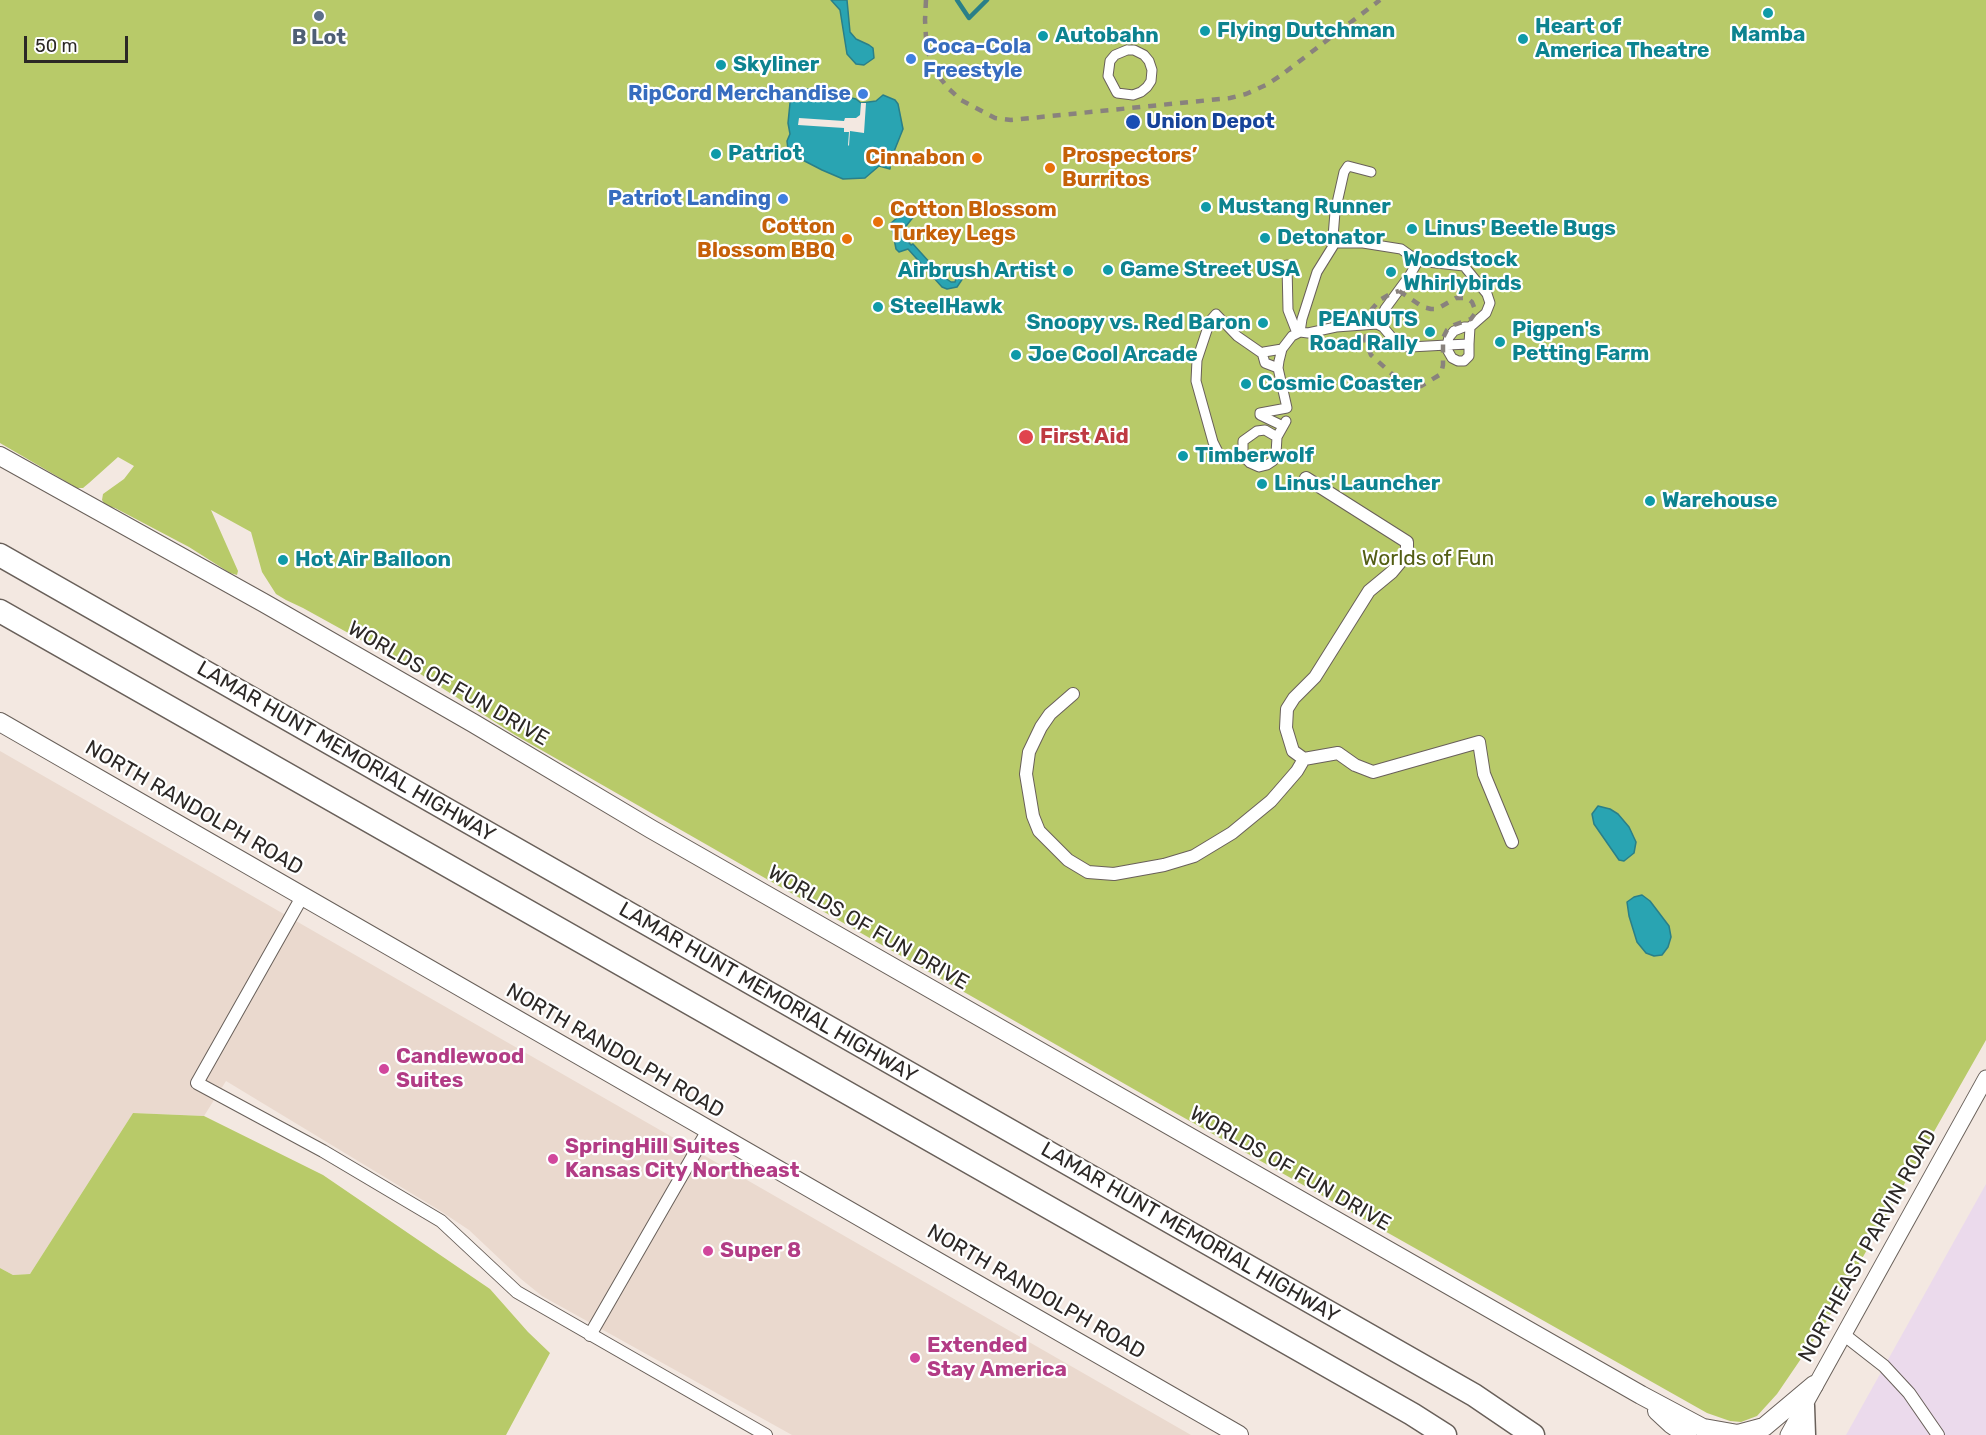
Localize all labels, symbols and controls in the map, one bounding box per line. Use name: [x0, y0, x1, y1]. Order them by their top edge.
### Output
marker: Mamba: [1761, 6, 1775, 20]
marker: B Lot: [312, 9, 326, 23]
place label: Heart of America Theatre: [1535, 14, 1710, 64]
place label: Flying Dutchman: [1217, 18, 1395, 44]
place label: Mamba: [1731, 22, 1805, 48]
place label: Autobahn: [1055, 23, 1159, 49]
scale bar: [27, 24, 130, 62]
marker: Flying Dutchman: [1198, 24, 1212, 38]
place label: B Lot: [292, 25, 346, 51]
marker: Autobahn: [1036, 29, 1050, 43]
marker: Heart of America Theatre: [1516, 32, 1530, 46]
place label: Coca-Cola Freestyle: [923, 34, 1031, 84]
text: 50 m: [35, 35, 78, 57]
place label: Skyliner: [733, 52, 819, 78]
marker: Coca-Cola Freestyle: [904, 52, 918, 66]
marker: Skyliner: [714, 58, 728, 72]
place label: RipCord Merchandise: [628, 81, 851, 107]
marker: RipCord Merchandise: [856, 87, 870, 101]
place label: Union Depot: [1146, 109, 1275, 135]
marker: Union Depot: [1124, 113, 1142, 131]
place label: Patriot: [728, 141, 802, 167]
place label: Prospectors’ Burritos: [1062, 143, 1197, 193]
place label: Cinnabon: [865, 145, 965, 171]
marker: Patriot: [709, 147, 723, 161]
marker: Cinnabon: [970, 151, 984, 165]
marker: Prospectors’ Burritos: [1043, 161, 1057, 175]
place label: Patriot Landing: [608, 186, 771, 212]
marker: Patriot Landing: [776, 192, 790, 206]
place label: Mustang Runner: [1218, 194, 1391, 220]
place label: Cotton Blossom Turkey Legs: [890, 197, 1057, 247]
marker: Mustang Runner: [1199, 200, 1213, 214]
place label: Cotton Blossom BBQ: [697, 214, 835, 264]
marker: Cotton Blossom Turkey Legs: [871, 215, 885, 229]
place label: Linus' Beetle Bugs: [1424, 216, 1616, 242]
marker: Linus' Beetle Bugs: [1405, 222, 1419, 236]
place label: Detonator: [1277, 225, 1385, 251]
marker: Detonator: [1258, 231, 1272, 245]
marker: Cotton Blossom BBQ: [840, 232, 854, 246]
place label: Woodstock Whirlybirds: [1403, 247, 1522, 297]
place label: Game Street USA: [1120, 257, 1300, 283]
place label: Airbrush Artist: [898, 258, 1056, 284]
marker: Game Street USA: [1101, 263, 1115, 277]
marker: Airbrush Artist: [1061, 264, 1075, 278]
marker: Woodstock Whirlybirds: [1384, 265, 1398, 279]
place label: SteelHawk: [890, 294, 1002, 320]
marker: SteelHawk: [871, 300, 885, 314]
place label: PEANUTS Road Rally: [1309, 307, 1418, 357]
place label: Snoopy vs. Red Baron: [1026, 310, 1251, 336]
marker: Snoopy vs. Red Baron: [1256, 316, 1270, 330]
place label: Pigpen's Petting Farm: [1512, 317, 1649, 367]
marker: PEANUTS Road Rally: [1423, 325, 1437, 339]
marker: Pigpen's Petting Farm: [1493, 335, 1507, 349]
place label: Joe Cool Arcade: [1028, 342, 1198, 368]
marker: Joe Cool Arcade: [1009, 348, 1023, 362]
place label: Cosmic Coaster: [1258, 371, 1423, 397]
marker: Cosmic Coaster: [1239, 377, 1253, 391]
place label: First Aid: [1040, 424, 1129, 450]
marker: First Aid: [1017, 428, 1035, 446]
place label: Timberwolf: [1195, 443, 1314, 469]
marker: Timberwolf: [1176, 449, 1190, 463]
place label: Linus' Launcher: [1274, 471, 1440, 497]
marker: Linus' Launcher: [1255, 477, 1269, 491]
place label: Warehouse: [1662, 488, 1777, 514]
marker: Warehouse: [1643, 494, 1657, 508]
park label: Worlds of Fun: [1362, 546, 1494, 572]
place label: Hot Air Balloon: [295, 547, 451, 573]
marker: Hot Air Balloon: [276, 553, 290, 567]
street label: WORLDS OF FUN DRIVE: [343, 616, 553, 752]
street label: LAMAR HUNT MEMORIAL HIGHWAY: [192, 656, 500, 848]
street label: NORTH RANDOLPH ROAD: [81, 735, 307, 881]
street label: WORLDS OF FUN DRIVE: [763, 860, 973, 996]
street label: LAMAR HUNT MEMORIAL HIGHWAY: [614, 897, 922, 1089]
street label: NORTH RANDOLPH ROAD: [502, 978, 728, 1124]
place label: Candlewood Suites: [396, 1044, 524, 1094]
marker: Candlewood Suites: [377, 1062, 391, 1076]
street label: WORLDS OF FUN DRIVE: [1185, 1101, 1395, 1237]
street label: NORTHEAST PARVIN ROAD: [1794, 1125, 1942, 1367]
place label: SpringHill Suites Kansas City Northeast: [565, 1134, 799, 1184]
street label: LAMAR HUNT MEMORIAL HIGHWAY: [1036, 1137, 1344, 1329]
marker: SpringHill Suites Kansas City Northeast: [546, 1152, 560, 1166]
street label: NORTH RANDOLPH ROAD: [923, 1219, 1149, 1365]
place label: Super 8: [720, 1238, 801, 1264]
marker: Super 8: [701, 1244, 715, 1258]
place label: Extended Stay America: [927, 1333, 1067, 1383]
marker: Extended Stay America: [908, 1351, 922, 1365]

